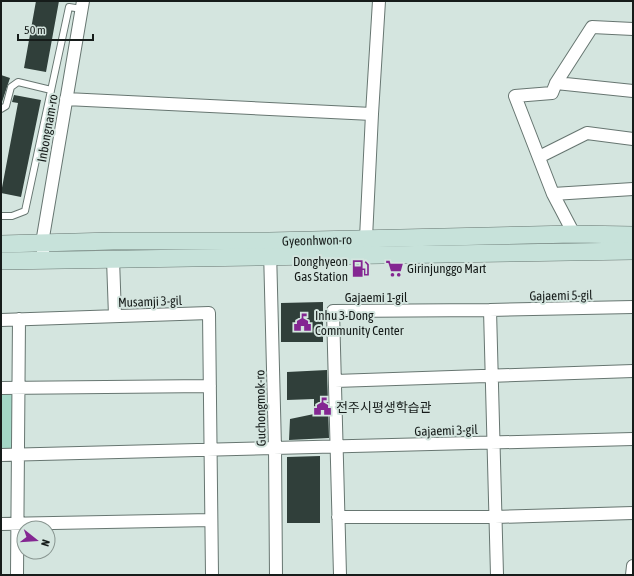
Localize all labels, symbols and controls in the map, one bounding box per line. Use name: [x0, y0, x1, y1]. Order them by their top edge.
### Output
scale bar: [18, 16, 93, 42]
text: 50 m: [24, 23, 46, 37]
street label: Inbongnam-ro: [34, 93, 61, 163]
street label: Gyeonhwon-ro: [282, 232, 352, 249]
place label: Donghyeon Gas Station: [293, 254, 348, 284]
fuel station icon: Donghyeon Gas Station: [351, 258, 371, 278]
supermarket icon: Girinjunggo Mart: [384, 258, 404, 278]
place label: Girinjunggo Mart: [407, 261, 487, 276]
street label: Gajaemi 5-gil: [529, 287, 593, 304]
street label: Gajaemi 1-gil: [345, 290, 408, 305]
street label: Musamji 3-gil: [118, 293, 183, 310]
place label: Inhu 3-Dong Community Center: [315, 308, 404, 338]
public building icon: Inhu 3-Dong Community Center: [292, 312, 312, 332]
street label: Guchongmok-ro: [252, 370, 269, 446]
public building icon: 전주시평생학습관: [313, 397, 333, 417]
place label: 전주시평생학습관: [336, 400, 432, 415]
street label: Gajaemi 3-gil: [414, 422, 479, 439]
north arrow: [16, 520, 56, 560]
text: N: [39, 538, 52, 548]

